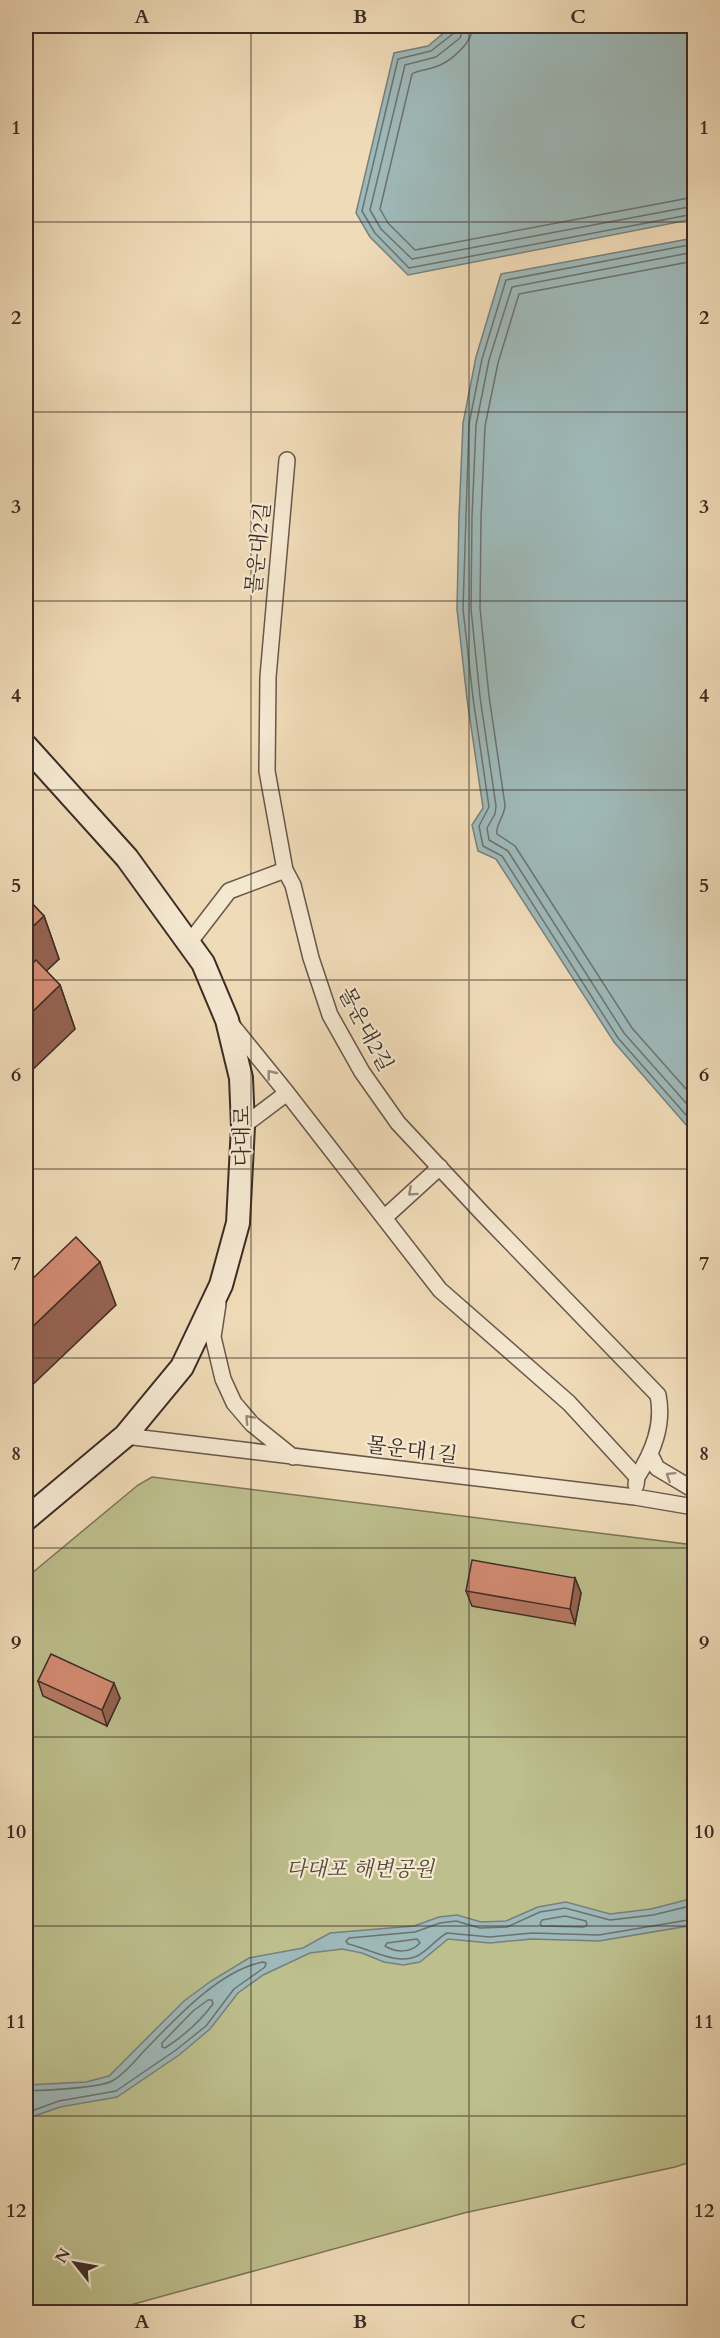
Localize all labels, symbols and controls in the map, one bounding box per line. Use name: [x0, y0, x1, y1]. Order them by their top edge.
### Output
text: A: [134, 3, 150, 30]
text: B: [353, 3, 367, 30]
text: C: [570, 3, 586, 30]
text: 1: [11, 114, 21, 141]
text: 1: [699, 114, 709, 141]
text: 2: [11, 304, 21, 331]
text: 2: [699, 304, 709, 331]
text: 3: [11, 493, 21, 520]
text: 3: [699, 493, 709, 520]
street label: 몰운대2길: [239, 501, 278, 595]
text: 4: [11, 682, 21, 709]
text: 4: [699, 682, 709, 709]
text: 5: [11, 872, 21, 899]
text: 5: [699, 872, 709, 899]
street label: 몰운대2길: [331, 982, 400, 1077]
text: 6: [11, 1061, 21, 1088]
text: 6: [699, 1061, 709, 1088]
one-way arrow: [268, 1070, 279, 1081]
street label: 다대로: [228, 1106, 257, 1166]
one-way arrow: [408, 1185, 419, 1196]
text: 7: [11, 1250, 21, 1277]
text: 7: [699, 1250, 709, 1277]
one-way arrow: [245, 1415, 256, 1426]
street label: 몰운대1길: [365, 1431, 459, 1470]
text: 8: [11, 1440, 21, 1467]
text: 8: [699, 1440, 709, 1467]
one-way arrow: [666, 1471, 676, 1483]
text: 9: [11, 1629, 21, 1656]
text: 9: [699, 1629, 709, 1656]
text: 10: [6, 1818, 26, 1845]
text: 10: [694, 1818, 714, 1845]
park label: 다대포 해변공원: [286, 1855, 436, 1884]
text: 11: [6, 2008, 26, 2035]
text: 11: [694, 2008, 714, 2035]
text: 12: [6, 2197, 26, 2224]
text: 12: [694, 2197, 714, 2224]
north arrow: [45, 2233, 105, 2293]
text: N: [50, 2244, 76, 2267]
text: A: [134, 2308, 150, 2335]
text: B: [353, 2308, 367, 2335]
text: C: [570, 2308, 586, 2335]

